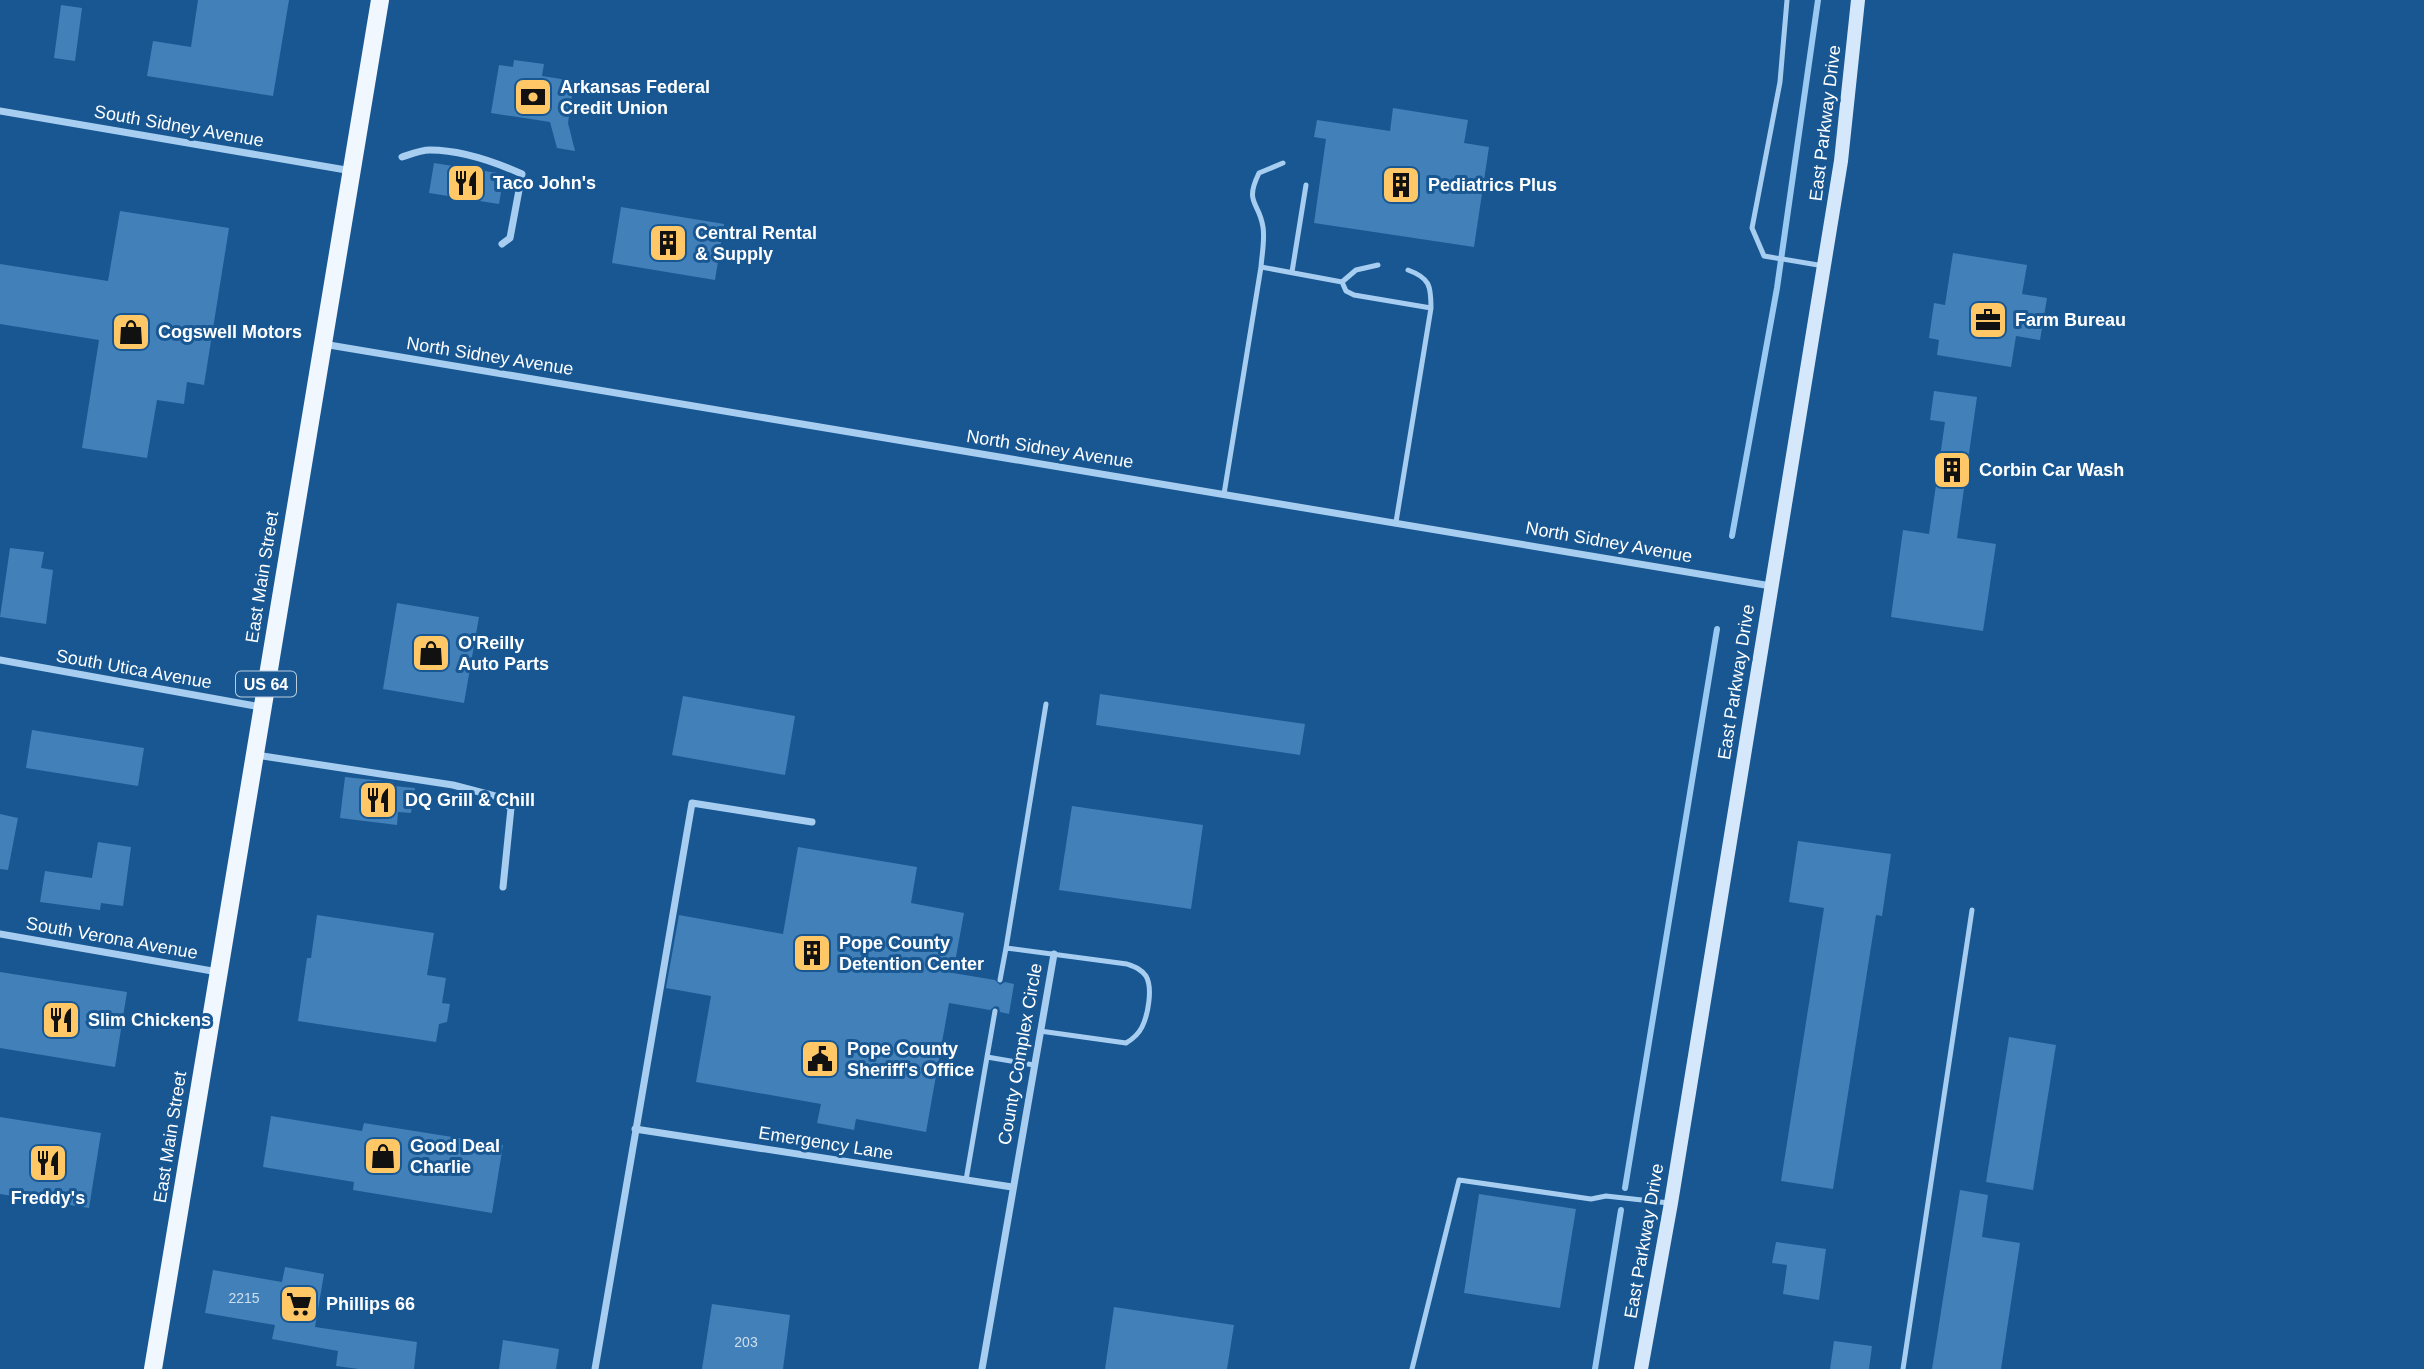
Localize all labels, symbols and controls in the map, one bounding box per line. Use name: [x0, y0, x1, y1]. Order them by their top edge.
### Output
street label: East Parkway Drive: [1806, 44, 1844, 202]
bank icon: Arkansas Federal Credit Union: [512, 76, 554, 118]
place label: Arkansas Federal Credit Union: [560, 77, 710, 118]
street label: South Sidney Avenue: [93, 101, 265, 151]
restaurant icon: Taco John's: [445, 162, 487, 204]
building icon: Pediatrics Plus: [1380, 164, 1422, 206]
place label: Taco John's: [493, 173, 596, 193]
place label: Pediatrics Plus: [1428, 175, 1557, 195]
building icon: Central Rental & Supply: [647, 222, 689, 264]
place label: Central Rental & Supply: [695, 223, 817, 264]
office icon: Farm Bureau: [1967, 299, 2009, 341]
place label: Farm Bureau: [2015, 310, 2126, 330]
shop icon: Cogswell Motors: [110, 311, 152, 353]
place label: Cogswell Motors: [158, 322, 302, 342]
street label: North Sidney Avenue: [405, 333, 575, 379]
street label: North Sidney Avenue: [965, 426, 1135, 472]
building icon: Corbin Car Wash: [1931, 449, 1973, 491]
place label: Corbin Car Wash: [1979, 460, 2124, 480]
street label: East Main Street: [242, 510, 282, 644]
street label: North Sidney Avenue: [1524, 517, 1694, 567]
street label: East Parkway Drive: [1714, 603, 1758, 761]
shop icon: O'Reilly Auto Parts: [410, 632, 452, 674]
place label: O'Reilly Auto Parts: [458, 633, 549, 674]
street label: South Utica Avenue: [55, 645, 213, 693]
road number: US 64: [236, 671, 296, 696]
restaurant icon: DQ Grill & Chill: [357, 779, 399, 821]
place label: DQ Grill & Chill: [405, 790, 535, 810]
street label: South Verona Avenue: [25, 913, 199, 963]
building icon: Pope County Detention Center: [791, 932, 833, 974]
place label: Pope County Detention Center: [839, 933, 984, 974]
street label: County Complex Circle: [994, 962, 1046, 1146]
restaurant icon: Slim Chickens: [40, 999, 82, 1041]
place label: Slim Chickens: [88, 1010, 211, 1030]
public building icon: Pope County Sheriff's Office: [799, 1038, 841, 1080]
place label: Pope County Sheriff's Office: [847, 1039, 974, 1080]
street label: East Main Street: [150, 1070, 190, 1204]
street label: Emergency Lane: [757, 1122, 895, 1164]
shop icon: Good Deal Charlie: [362, 1135, 404, 1177]
place label: Good Deal Charlie: [410, 1136, 500, 1177]
restaurant icon: Freddy's: [27, 1142, 69, 1184]
street label: East Parkway Drive: [1621, 1162, 1667, 1320]
place label: Freddy's: [11, 1188, 85, 1208]
supermarket icon: Phillips 66: [278, 1283, 320, 1325]
house number: 2215: [228, 1290, 260, 1306]
place label: Phillips 66: [326, 1294, 415, 1314]
house number: 203: [734, 1334, 758, 1350]

